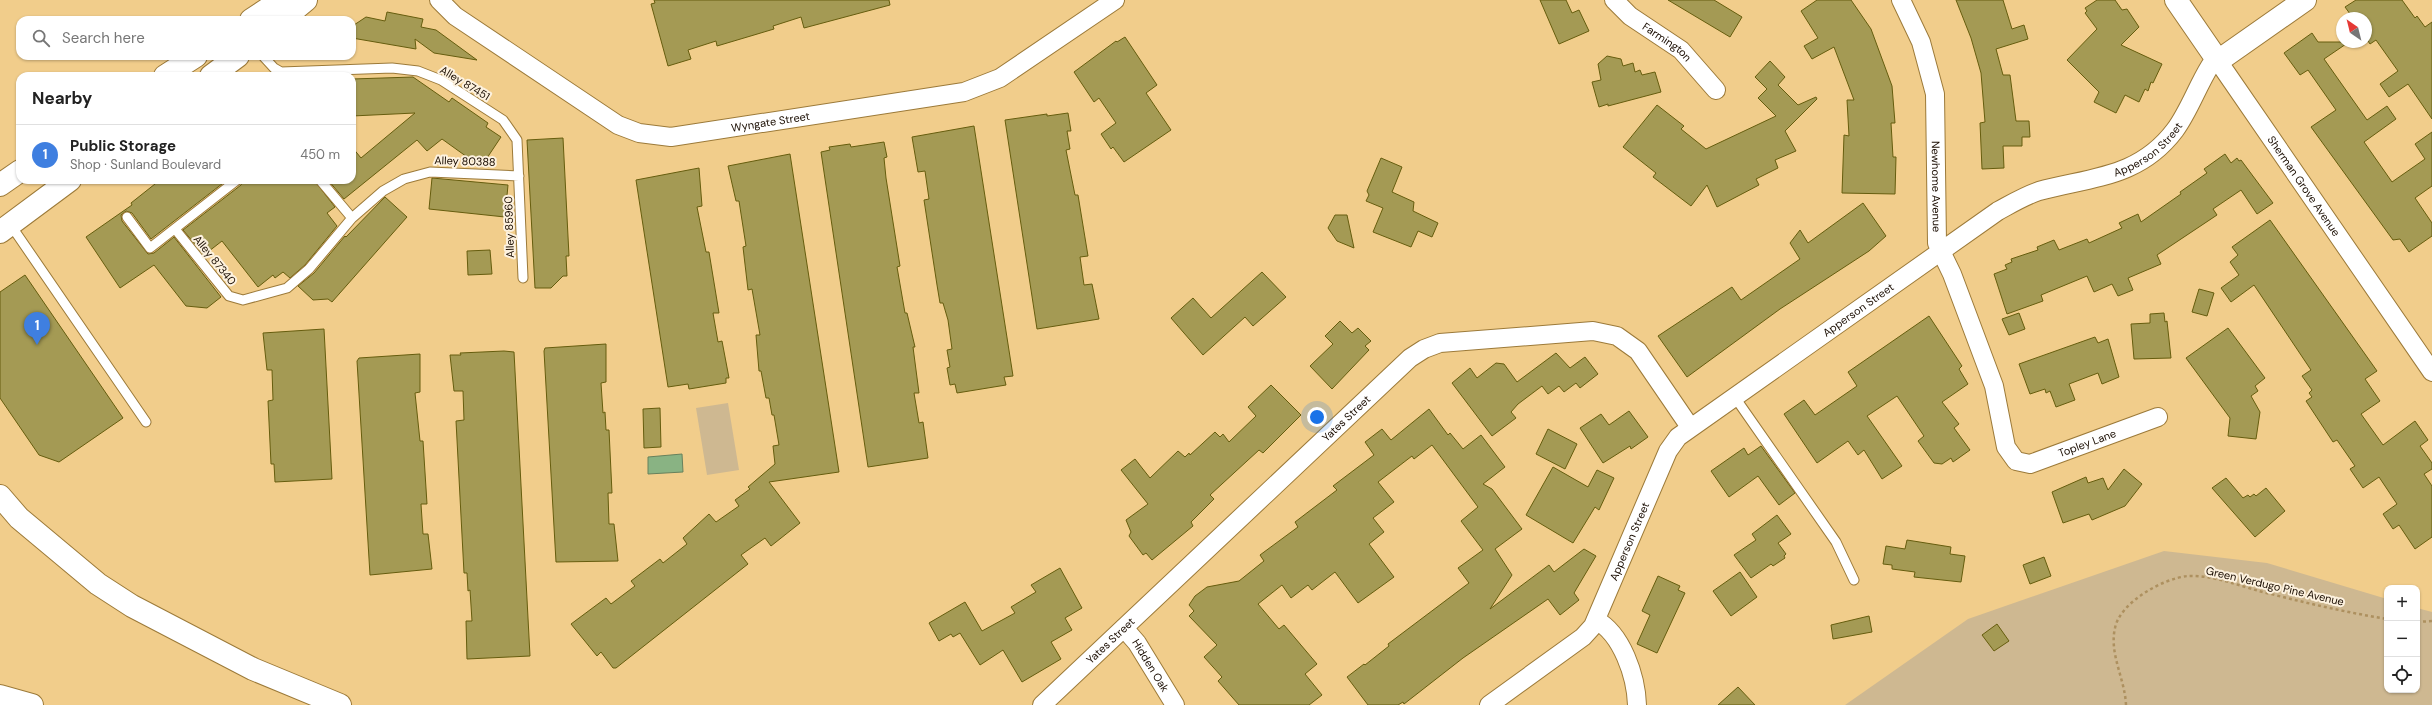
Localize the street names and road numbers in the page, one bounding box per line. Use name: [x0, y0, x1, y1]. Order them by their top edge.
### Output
street label: Farmington: [1640, 19, 1695, 64]
street label: Alley 87451: [438, 63, 492, 103]
street label: Wyngate Street: [730, 109, 811, 135]
street label: Apperson Street: [2112, 120, 2185, 180]
street label: Sherman Grove Avenue: [2265, 133, 2343, 239]
street label: Newhome Avenue: [1929, 141, 1944, 232]
street label: Alley 80388: [434, 153, 496, 169]
street label: Alley 85960: [501, 196, 517, 258]
street label: Alley 87340: [191, 232, 239, 288]
street label: Apperson Street: [1820, 280, 1896, 340]
street label: Yates Street: [1319, 392, 1373, 444]
street label: Topley Lane: [2056, 426, 2118, 460]
street label: Apperson Street: [1606, 500, 1652, 583]
street label: Green Verdugo Pine Avenue: [2205, 563, 2345, 609]
street label: Yates Street: [1083, 614, 1138, 667]
street label: Hidden Oak: [1129, 636, 1172, 695]

